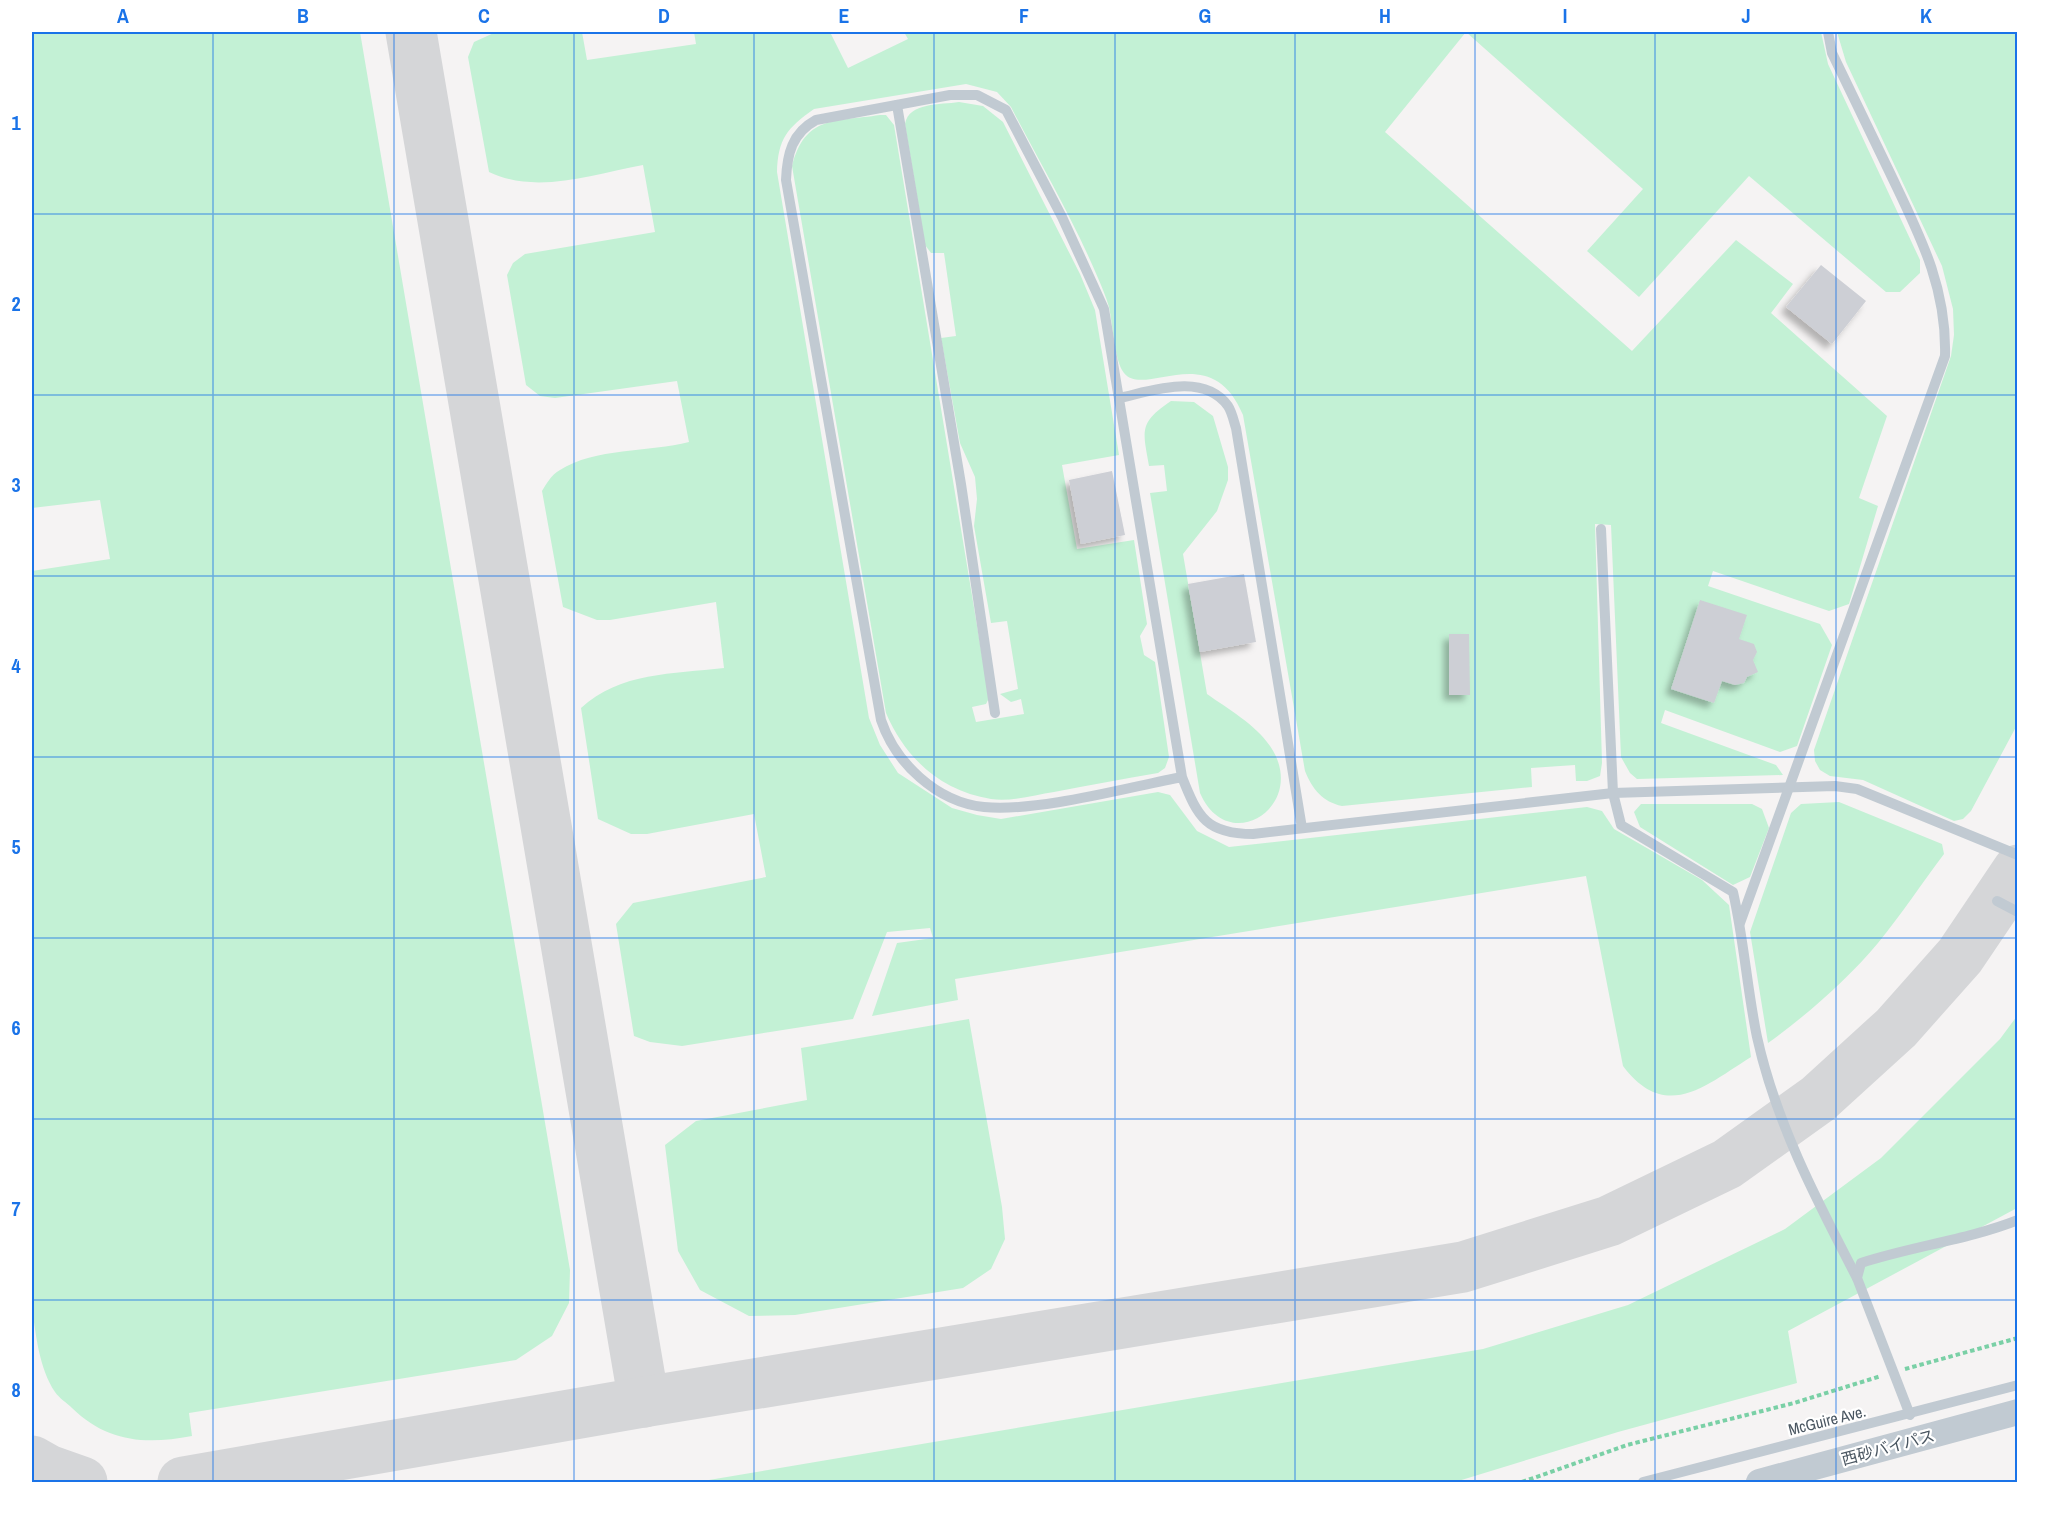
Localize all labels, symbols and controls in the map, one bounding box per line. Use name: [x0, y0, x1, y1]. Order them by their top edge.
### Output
text: A: [117, 2, 129, 29]
text: B: [297, 2, 309, 29]
text: C: [478, 2, 490, 29]
text: D: [658, 2, 670, 29]
text: E: [839, 2, 850, 29]
text: F: [1019, 2, 1029, 29]
text: G: [1199, 2, 1211, 29]
text: H: [1379, 2, 1391, 29]
text: I: [1563, 2, 1567, 29]
text: J: [1741, 2, 1751, 29]
text: K: [1920, 2, 1932, 29]
text: 1: [11, 109, 21, 136]
text: 2: [11, 290, 21, 317]
text: 3: [11, 471, 21, 498]
text: 4: [11, 652, 21, 679]
text: 5: [11, 833, 21, 860]
text: 6: [11, 1014, 21, 1041]
text: 7: [11, 1195, 21, 1222]
text: 8: [11, 1376, 21, 1403]
street label: McGuire Ave.: [1786, 1400, 1868, 1440]
street label: 西砂バイパス: [1839, 1424, 1937, 1470]

